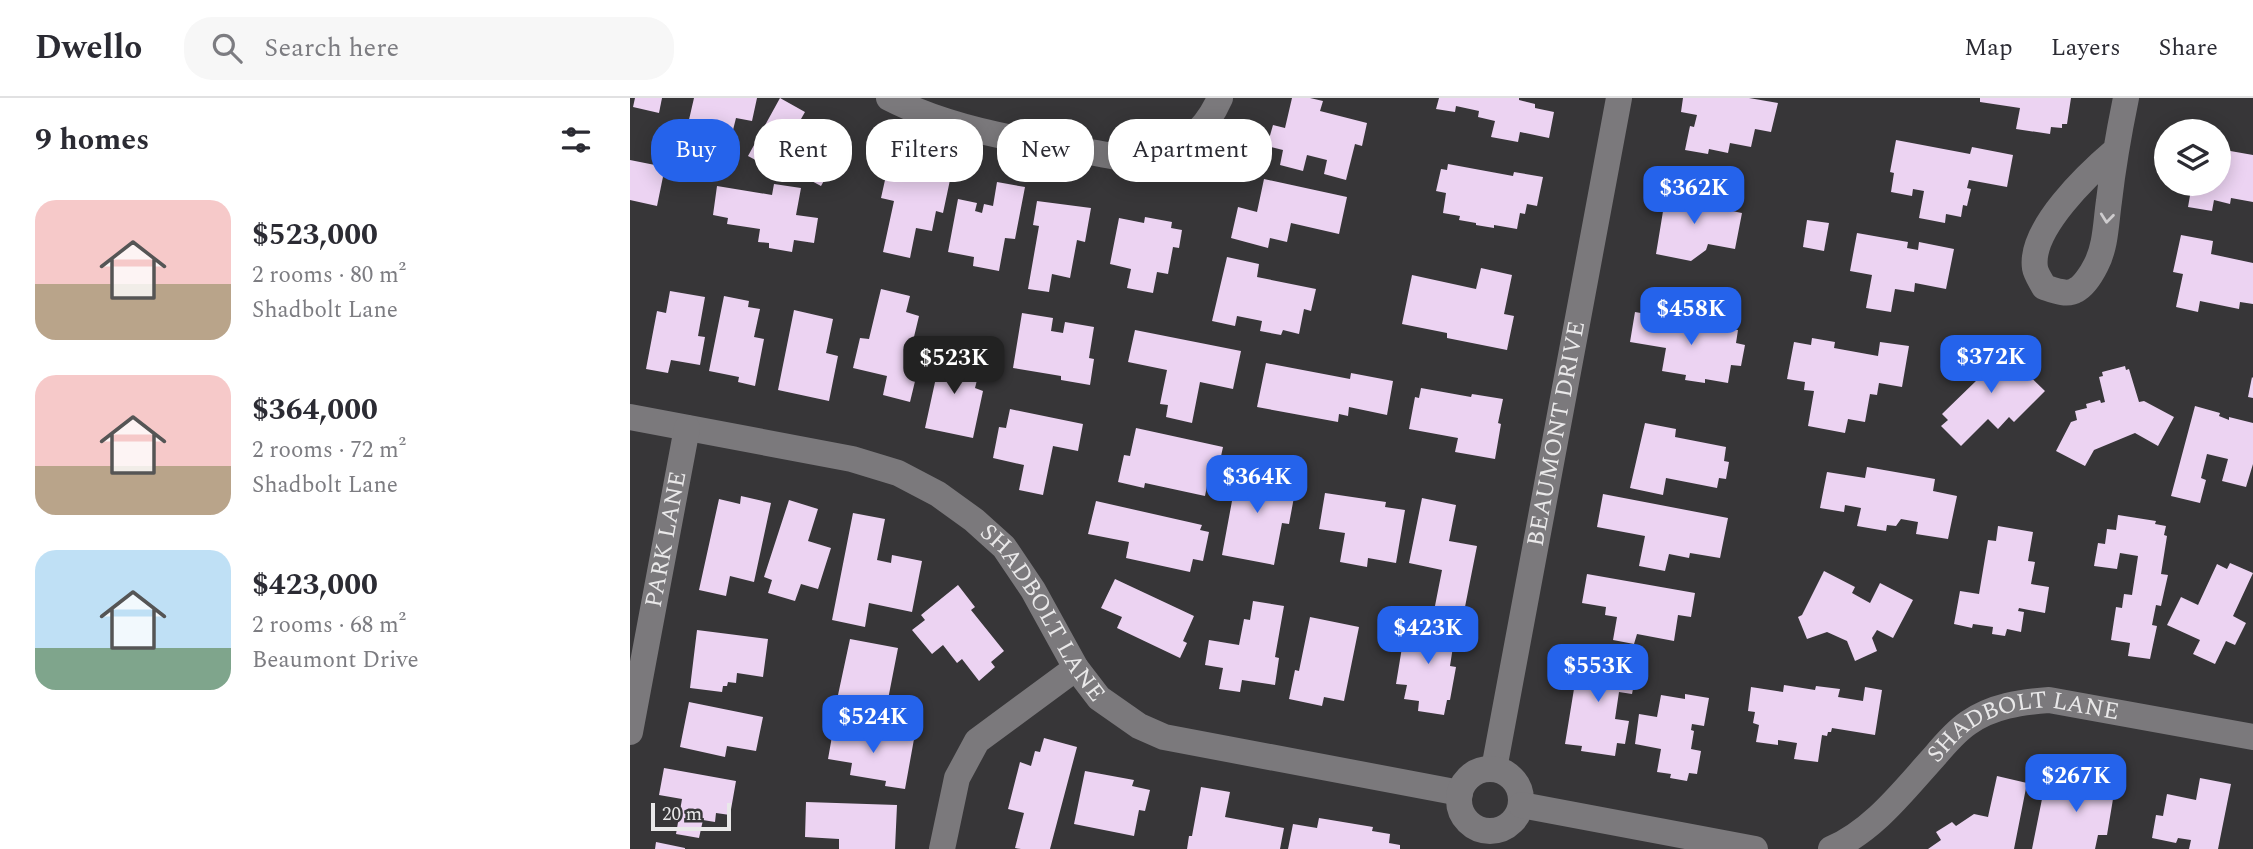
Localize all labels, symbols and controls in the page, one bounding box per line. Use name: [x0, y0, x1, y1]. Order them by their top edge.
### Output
search box: [184, 17, 674, 80]
text: Dwello: [35, 23, 142, 73]
text: Search here: [264, 28, 399, 68]
icon: search: [208, 29, 246, 67]
text: Map: [1964, 30, 2013, 66]
text: Layers: [2051, 30, 2121, 66]
text: Share: [2159, 30, 2218, 66]
text: 9 homes: [35, 117, 149, 163]
chip: Buy: [651, 119, 740, 182]
chip: Rent: [754, 119, 852, 182]
chip: Filters: [866, 119, 983, 182]
chip: New: [997, 119, 1094, 182]
chip: Apartment: [1108, 119, 1272, 182]
map controls: [2154, 119, 2231, 196]
button: layers: [2154, 119, 2231, 196]
icon: filters: [557, 121, 595, 159]
pin: $362K: [1645, 166, 1743, 226]
text: $362K: [1659, 171, 1729, 206]
text: $523,000: [252, 212, 378, 258]
one-way arrow: [2099, 212, 2114, 223]
icon: home: [91, 228, 175, 312]
text: 2 rooms · 80 m²: [252, 258, 406, 293]
pin: $458K: [1642, 288, 1740, 347]
text: $458K: [1656, 292, 1726, 327]
text: Shadbolt Lane: [252, 293, 398, 328]
street label: BEAUMONT DRIVE: [1518, 318, 1595, 550]
pin: $523K: [905, 336, 1003, 396]
pin: $372K: [1942, 336, 2040, 395]
text: $372K: [1956, 340, 2026, 375]
text: $523K: [919, 341, 989, 376]
text: $364,000: [252, 387, 378, 433]
icon: home: [91, 403, 175, 487]
text: 2 rooms · 72 m²: [252, 433, 406, 468]
pin: $364K: [1208, 456, 1306, 515]
text: $364K: [1222, 460, 1292, 495]
text: Shadbolt Lane: [252, 468, 398, 503]
street label: PARK LANE: [636, 468, 697, 610]
street label: SHADBOLT LANE: [971, 515, 1114, 710]
text: $423,000: [252, 562, 378, 608]
icon: home: [91, 578, 175, 662]
pin: $423K: [1379, 606, 1477, 666]
text: 2 rooms · 68 m²: [252, 608, 406, 643]
text: $423K: [1393, 611, 1463, 646]
text: Beaumont Drive: [252, 643, 419, 678]
pin: $553K: [1549, 644, 1647, 704]
text: $553K: [1563, 649, 1633, 684]
street label: SHADBOLT LANE: [1918, 682, 2122, 771]
pin: $524K: [824, 696, 922, 755]
text: $524K: [838, 700, 908, 735]
pin: $267K: [2027, 754, 2125, 814]
text: $267K: [2041, 759, 2111, 794]
scale bar: [651, 800, 732, 832]
text: 20 m: [662, 800, 702, 829]

